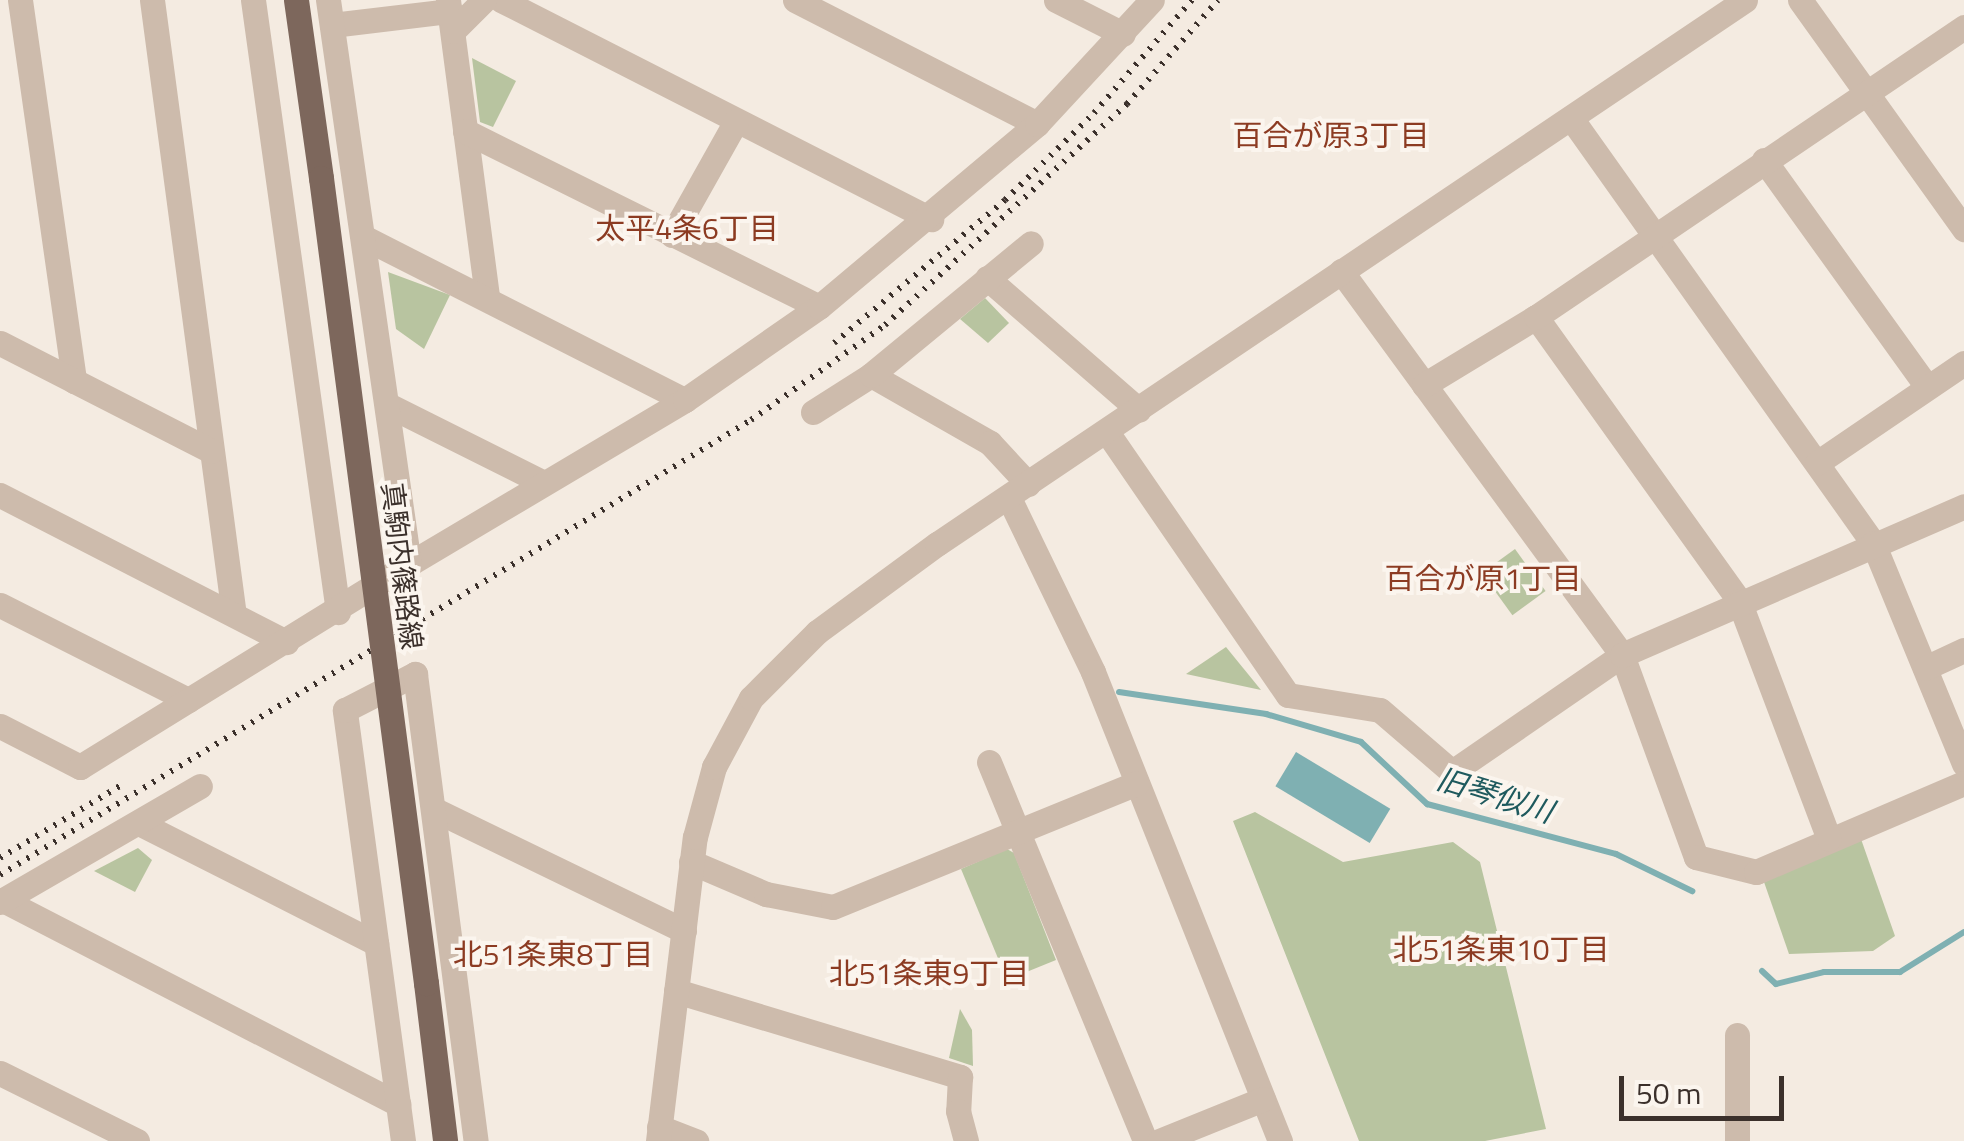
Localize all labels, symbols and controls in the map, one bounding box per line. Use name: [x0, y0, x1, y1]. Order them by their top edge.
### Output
district label: 百合が原3丁目: [1233, 117, 1429, 153]
district label: 太平4条6丁目: [595, 210, 779, 246]
street label: 真駒内篠路線: [375, 481, 429, 651]
district label: 百合が原1丁目: [1385, 560, 1581, 596]
water label: 旧琴似川: [1432, 760, 1558, 830]
district label: 北51条東10丁目: [1392, 931, 1610, 967]
district label: 北51条東8丁目: [453, 936, 653, 972]
district label: 北51条東9丁目: [829, 955, 1029, 991]
scale bar: [1624, 1056, 1789, 1118]
text: 50 m: [1636, 1070, 1701, 1116]

